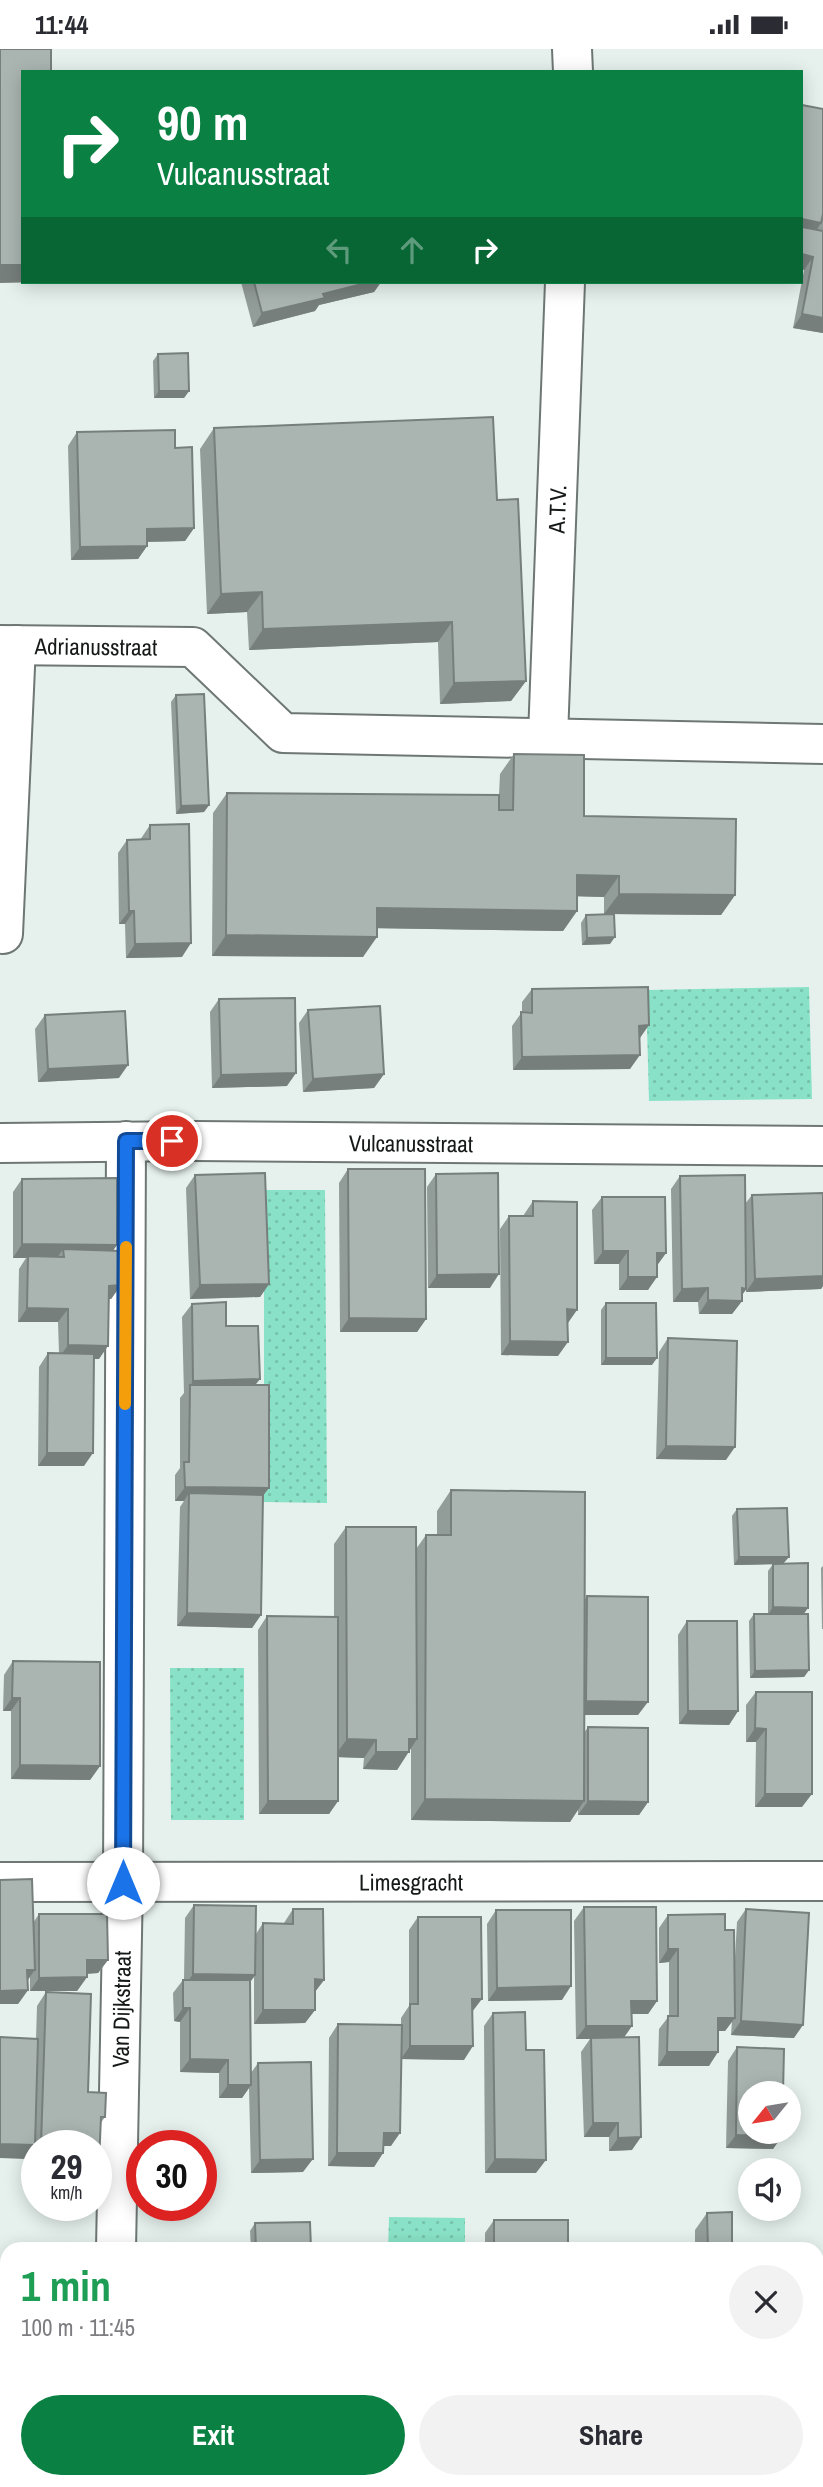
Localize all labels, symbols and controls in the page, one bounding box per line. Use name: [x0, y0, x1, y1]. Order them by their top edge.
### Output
text: 11:44: [35, 7, 88, 42]
text: 90 m: [157, 89, 249, 155]
icon: right: [42, 98, 133, 189]
text: Vulcanusstraat: [157, 152, 330, 195]
icon: left: [320, 231, 358, 269]
icon: ahead: [393, 231, 431, 269]
icon: right: [466, 231, 504, 269]
street label: A.T.V.: [540, 484, 573, 535]
street label: Adrianusstraat: [33, 630, 158, 662]
pin: [142, 1111, 202, 1171]
icon: arrive: [153, 1122, 191, 1160]
street label: Vulcanusstraat: [349, 1127, 473, 1159]
position arrow: [86, 1846, 160, 1920]
street label: Limesgracht: [359, 1866, 463, 1897]
street label: Van Dijkstraat: [104, 1950, 137, 2068]
north arrow: [738, 2081, 802, 2144]
map controls: [738, 2081, 801, 2221]
speed limit sign: 30: [126, 2130, 217, 2221]
text: 29: [51, 2143, 82, 2190]
button: sound: [738, 2158, 801, 2221]
text: km/h: [51, 2180, 83, 2205]
text: 1 min: [21, 2258, 111, 2314]
button: close: [729, 2265, 803, 2339]
text: 100 m · 11:45: [21, 2312, 135, 2343]
button: Exit: [21, 2395, 405, 2475]
button: Share: [419, 2395, 803, 2475]

